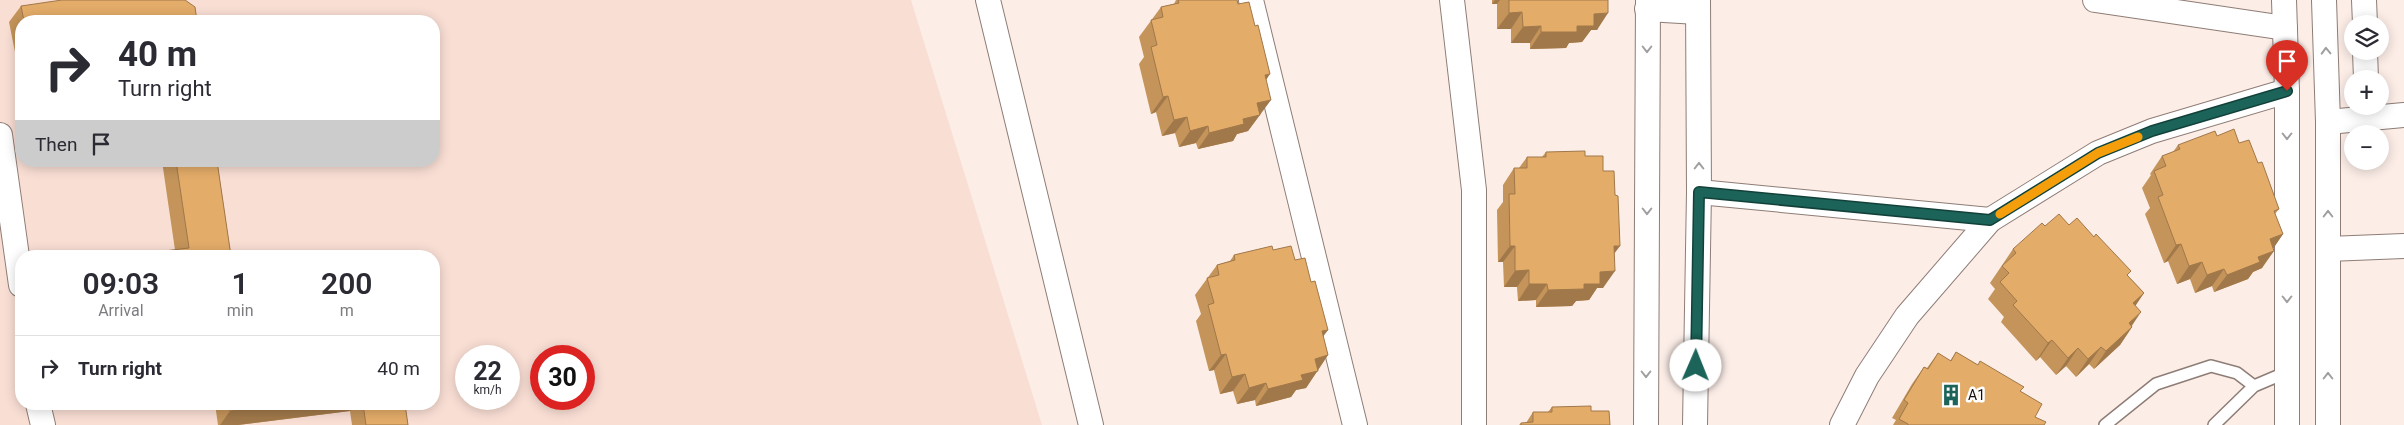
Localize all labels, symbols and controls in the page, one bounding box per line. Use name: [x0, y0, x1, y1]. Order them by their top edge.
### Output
map controls: [2344, 15, 2389, 170]
button: layers: [2344, 15, 2389, 60]
text: 40 m: [118, 34, 197, 75]
icon: right: [35, 35, 100, 100]
pin: [2266, 40, 2308, 91]
one-way arrow: [1642, 45, 1652, 53]
icon: arrive: [2273, 47, 2301, 75]
one-way arrow: [2320, 47, 2331, 55]
button: +: [2344, 70, 2389, 115]
text: Turn right: [118, 76, 212, 101]
button: −: [2344, 125, 2389, 170]
icon: arrive: [87, 130, 115, 158]
one-way arrow: [2282, 132, 2292, 140]
text: Then: [35, 133, 77, 156]
one-way arrow: [1694, 162, 1704, 170]
one-way arrow: [1641, 207, 1652, 215]
one-way arrow: [2323, 210, 2333, 218]
text: 09:03: [83, 266, 159, 301]
text: 1: [232, 266, 249, 301]
text: 200: [321, 266, 372, 301]
one-way arrow: [2282, 295, 2292, 303]
text: Arrival: [98, 301, 144, 320]
text: min: [227, 301, 254, 320]
text: m: [340, 301, 354, 320]
position arrow: [1669, 339, 1721, 391]
speed limit sign: 30: [530, 345, 595, 410]
icon: right: [35, 354, 63, 382]
text: Turn right: [78, 357, 162, 380]
text: 40 m: [377, 357, 420, 380]
text: 22: [473, 357, 502, 386]
one-way arrow: [1641, 370, 1651, 378]
one-way arrow: [2323, 372, 2333, 380]
building icon: A1: [1938, 382, 1964, 408]
text: km/h: [473, 383, 502, 397]
place label: A1: [1968, 387, 1985, 403]

